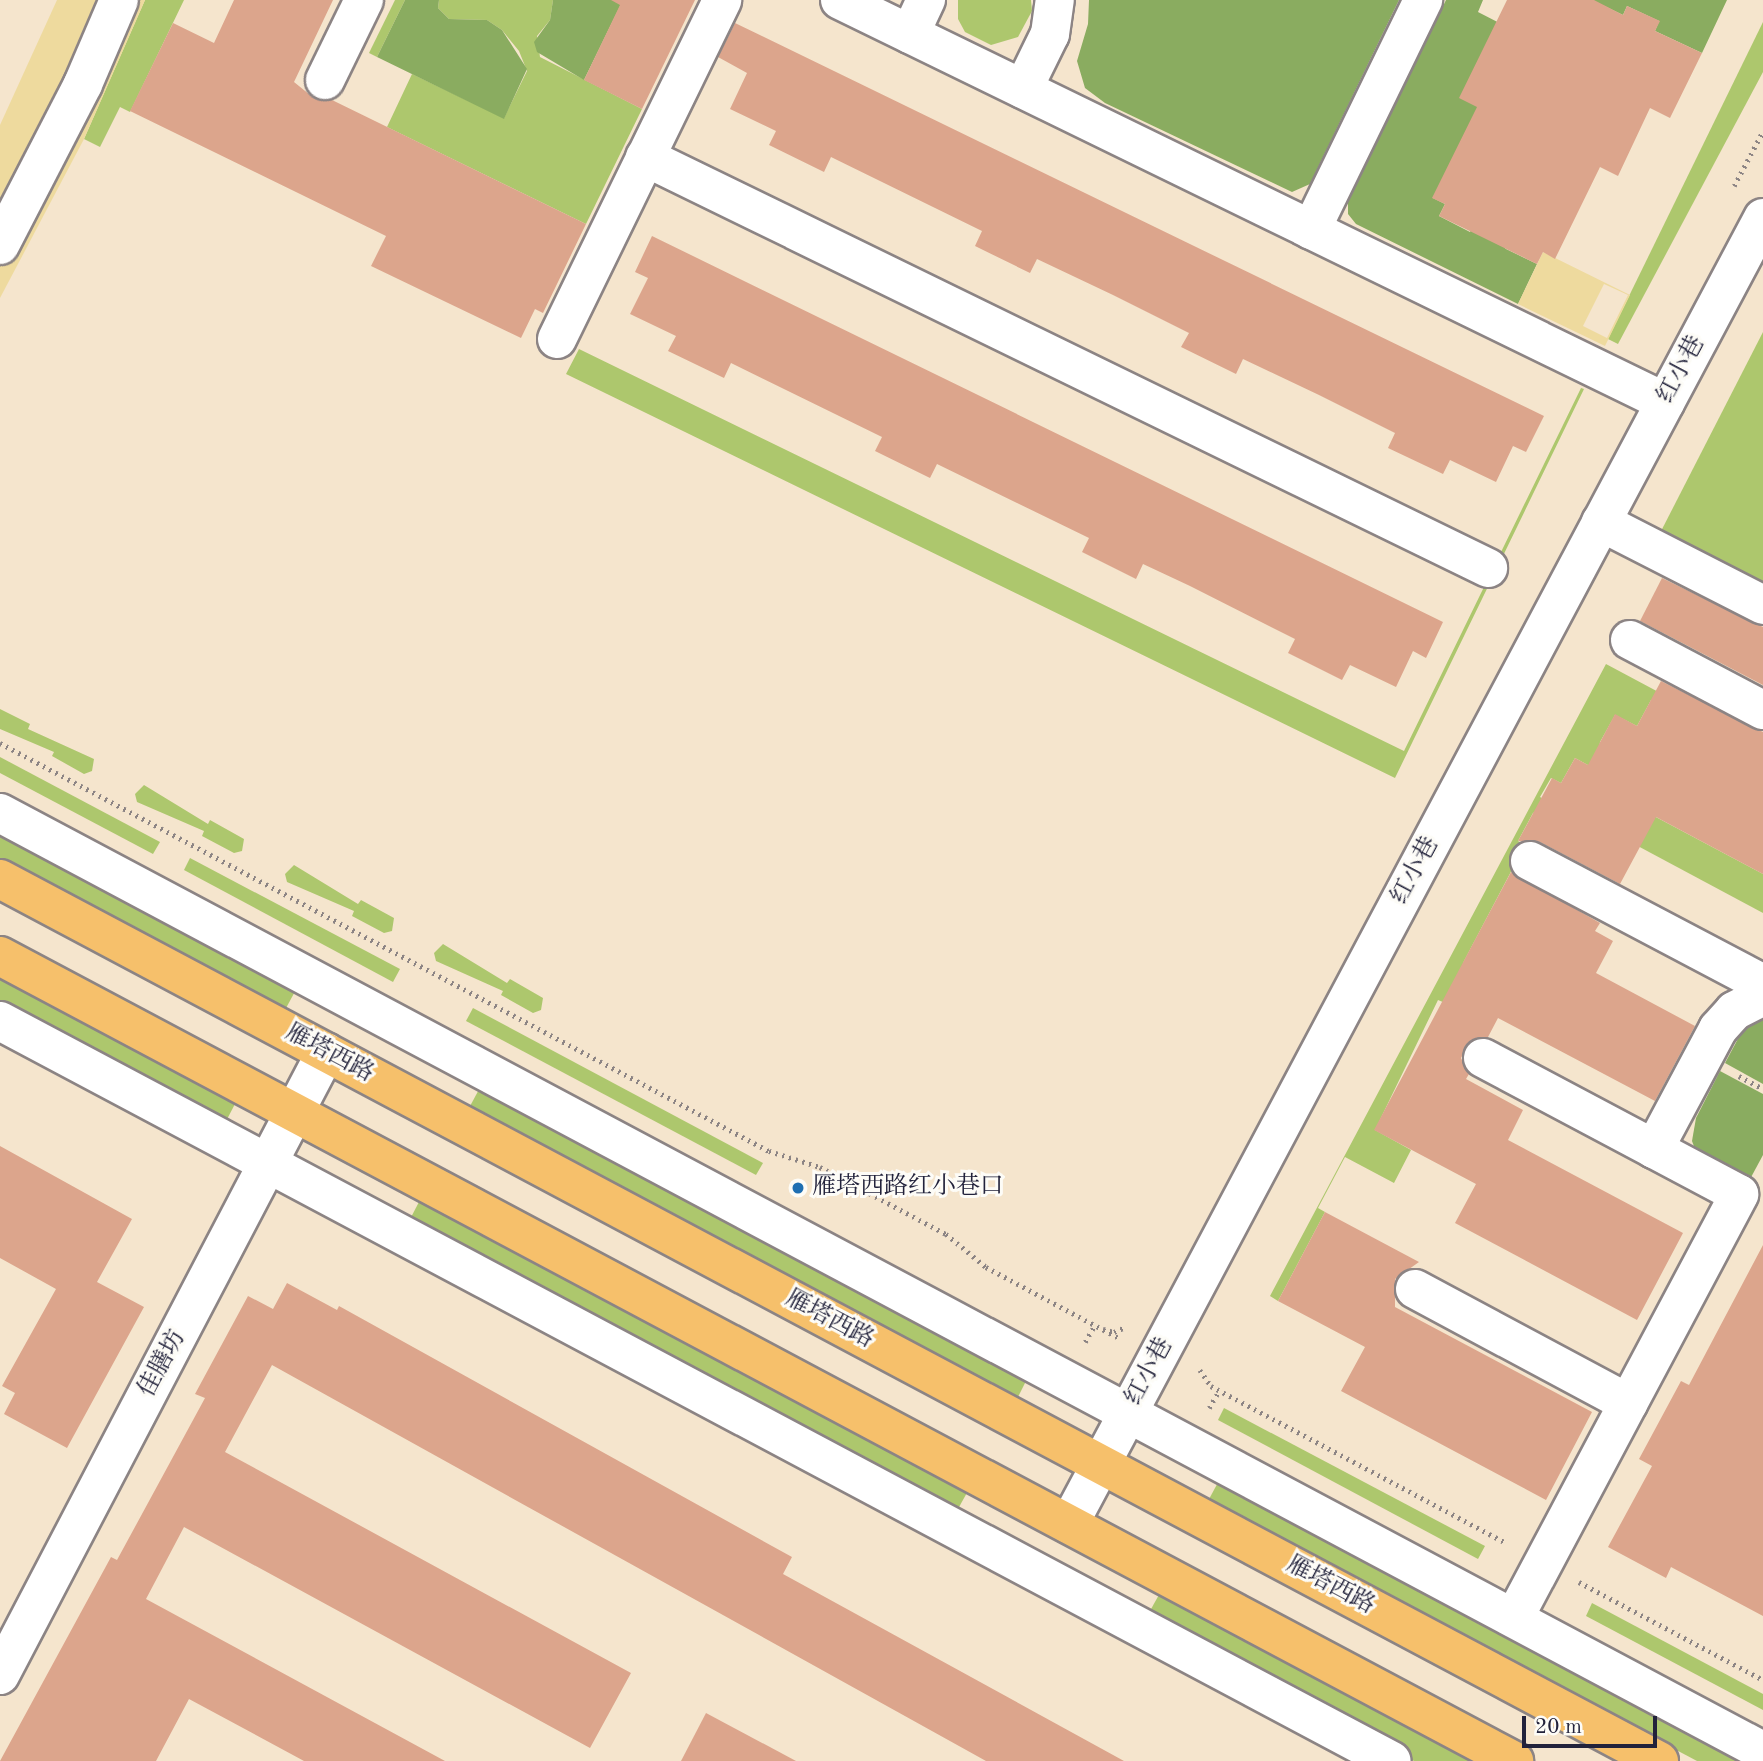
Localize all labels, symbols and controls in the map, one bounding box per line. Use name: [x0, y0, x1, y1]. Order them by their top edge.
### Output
street label: 红小巷: [1652, 331, 1712, 409]
street label: 红小巷: [1386, 832, 1446, 910]
street label: 雁塔西路: [280, 1019, 378, 1089]
place label: 雁塔西路红小巷口: [812, 1174, 1004, 1202]
marker: 雁塔西路红小巷口: [790, 1180, 806, 1196]
street label: 雁塔西路: [780, 1285, 878, 1355]
street label: 佳膳坊: [133, 1325, 193, 1403]
street label: 红小巷: [1120, 1333, 1180, 1411]
street label: 雁塔西路: [1281, 1551, 1379, 1621]
scale bar: [1525, 1702, 1660, 1746]
text: 20 m: [1535, 1717, 1582, 1738]

